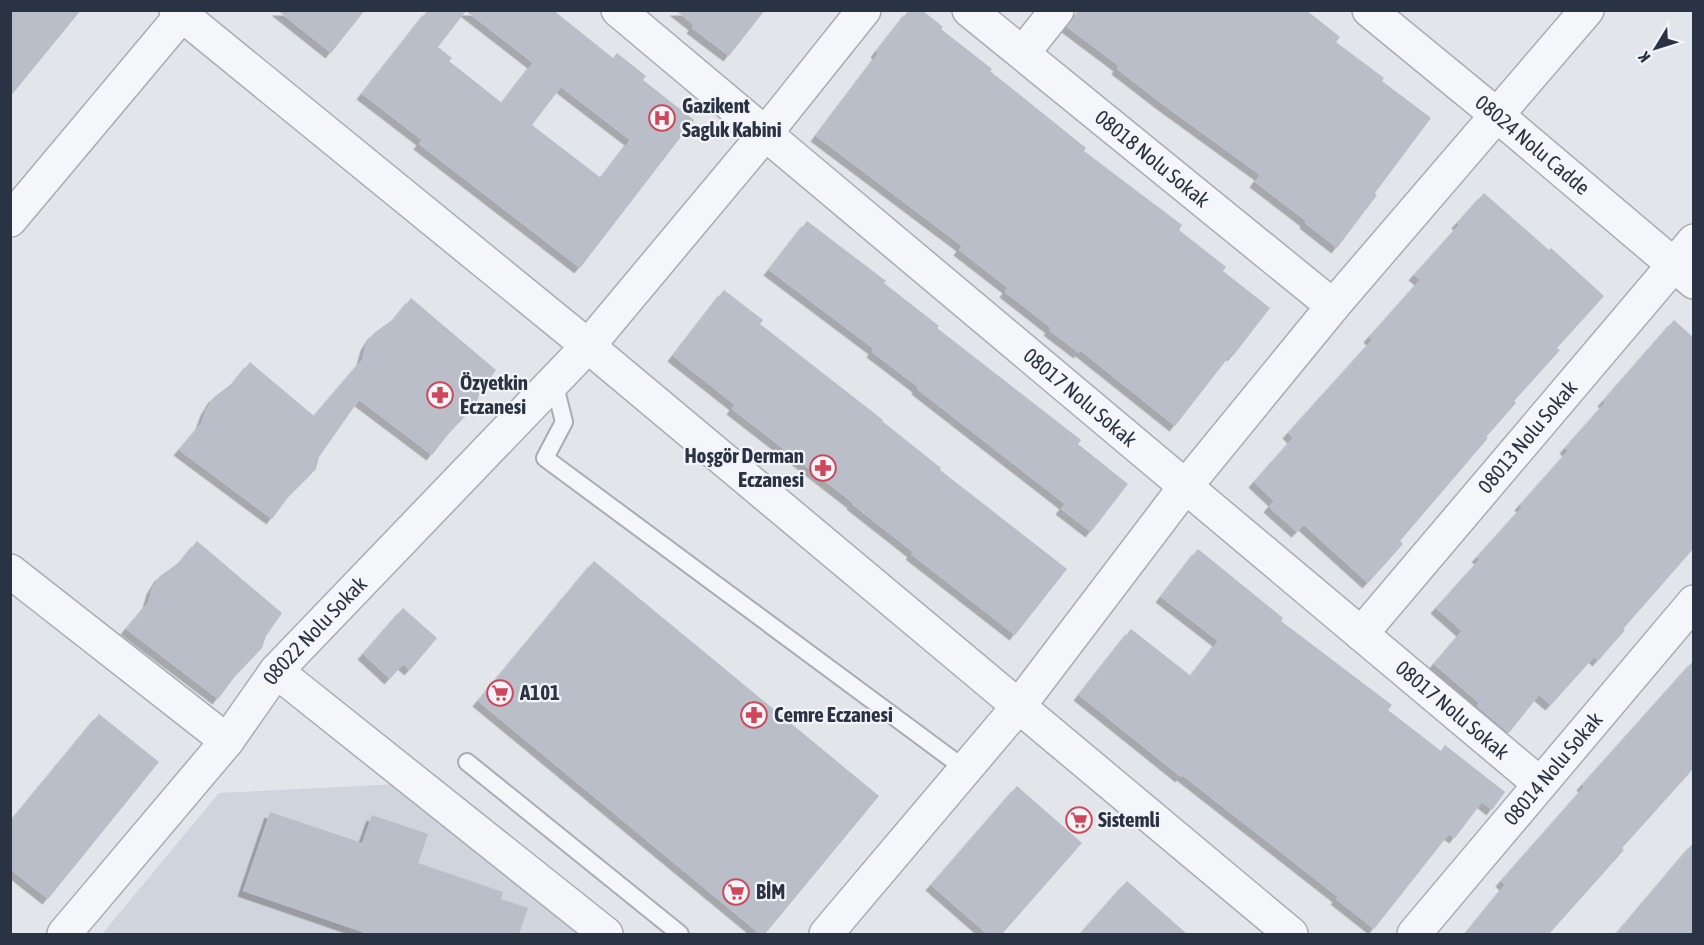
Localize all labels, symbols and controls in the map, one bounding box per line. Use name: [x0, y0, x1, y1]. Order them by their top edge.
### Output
north arrow: [1626, 18, 1686, 78]
text: K: [1635, 48, 1654, 66]
street label: 08024 Nolu Cadde: [1471, 90, 1595, 199]
place label: Gazikent Saglık Kabini: [682, 93, 782, 141]
hospital icon: Gazikent Saglık Kabini: [647, 103, 677, 133]
street label: 08018 Nolu Sokak: [1091, 105, 1215, 212]
street label: 08017 Nolu Sokak: [1019, 343, 1142, 451]
place label: Özyetkin Eczanesi: [460, 370, 528, 418]
street label: 08013 Nolu Sokak: [1473, 375, 1581, 498]
pharmacy icon: Özyetkin Eczanesi: [425, 380, 455, 410]
place label: Hoşgör Derman Eczanesi: [684, 443, 804, 491]
pharmacy icon: Hoşgör Derman Eczanesi: [808, 453, 838, 483]
street label: 08022 Nolu Sokak: [257, 571, 371, 689]
street label: 08017 Nolu Sokak: [1391, 655, 1514, 764]
supermarket icon: A101: [485, 678, 515, 708]
place label: A101: [519, 680, 560, 704]
pharmacy icon: Cemre Eczanesi: [739, 700, 769, 730]
place label: Cemre Eczanesi: [774, 702, 893, 726]
street label: 08014 Nolu Sokak: [1498, 707, 1607, 830]
supermarket icon: Sistemli: [1064, 805, 1094, 835]
place label: Sistemli: [1098, 807, 1160, 831]
supermarket icon: BİM: [721, 877, 751, 907]
place label: BİM: [756, 879, 785, 903]

